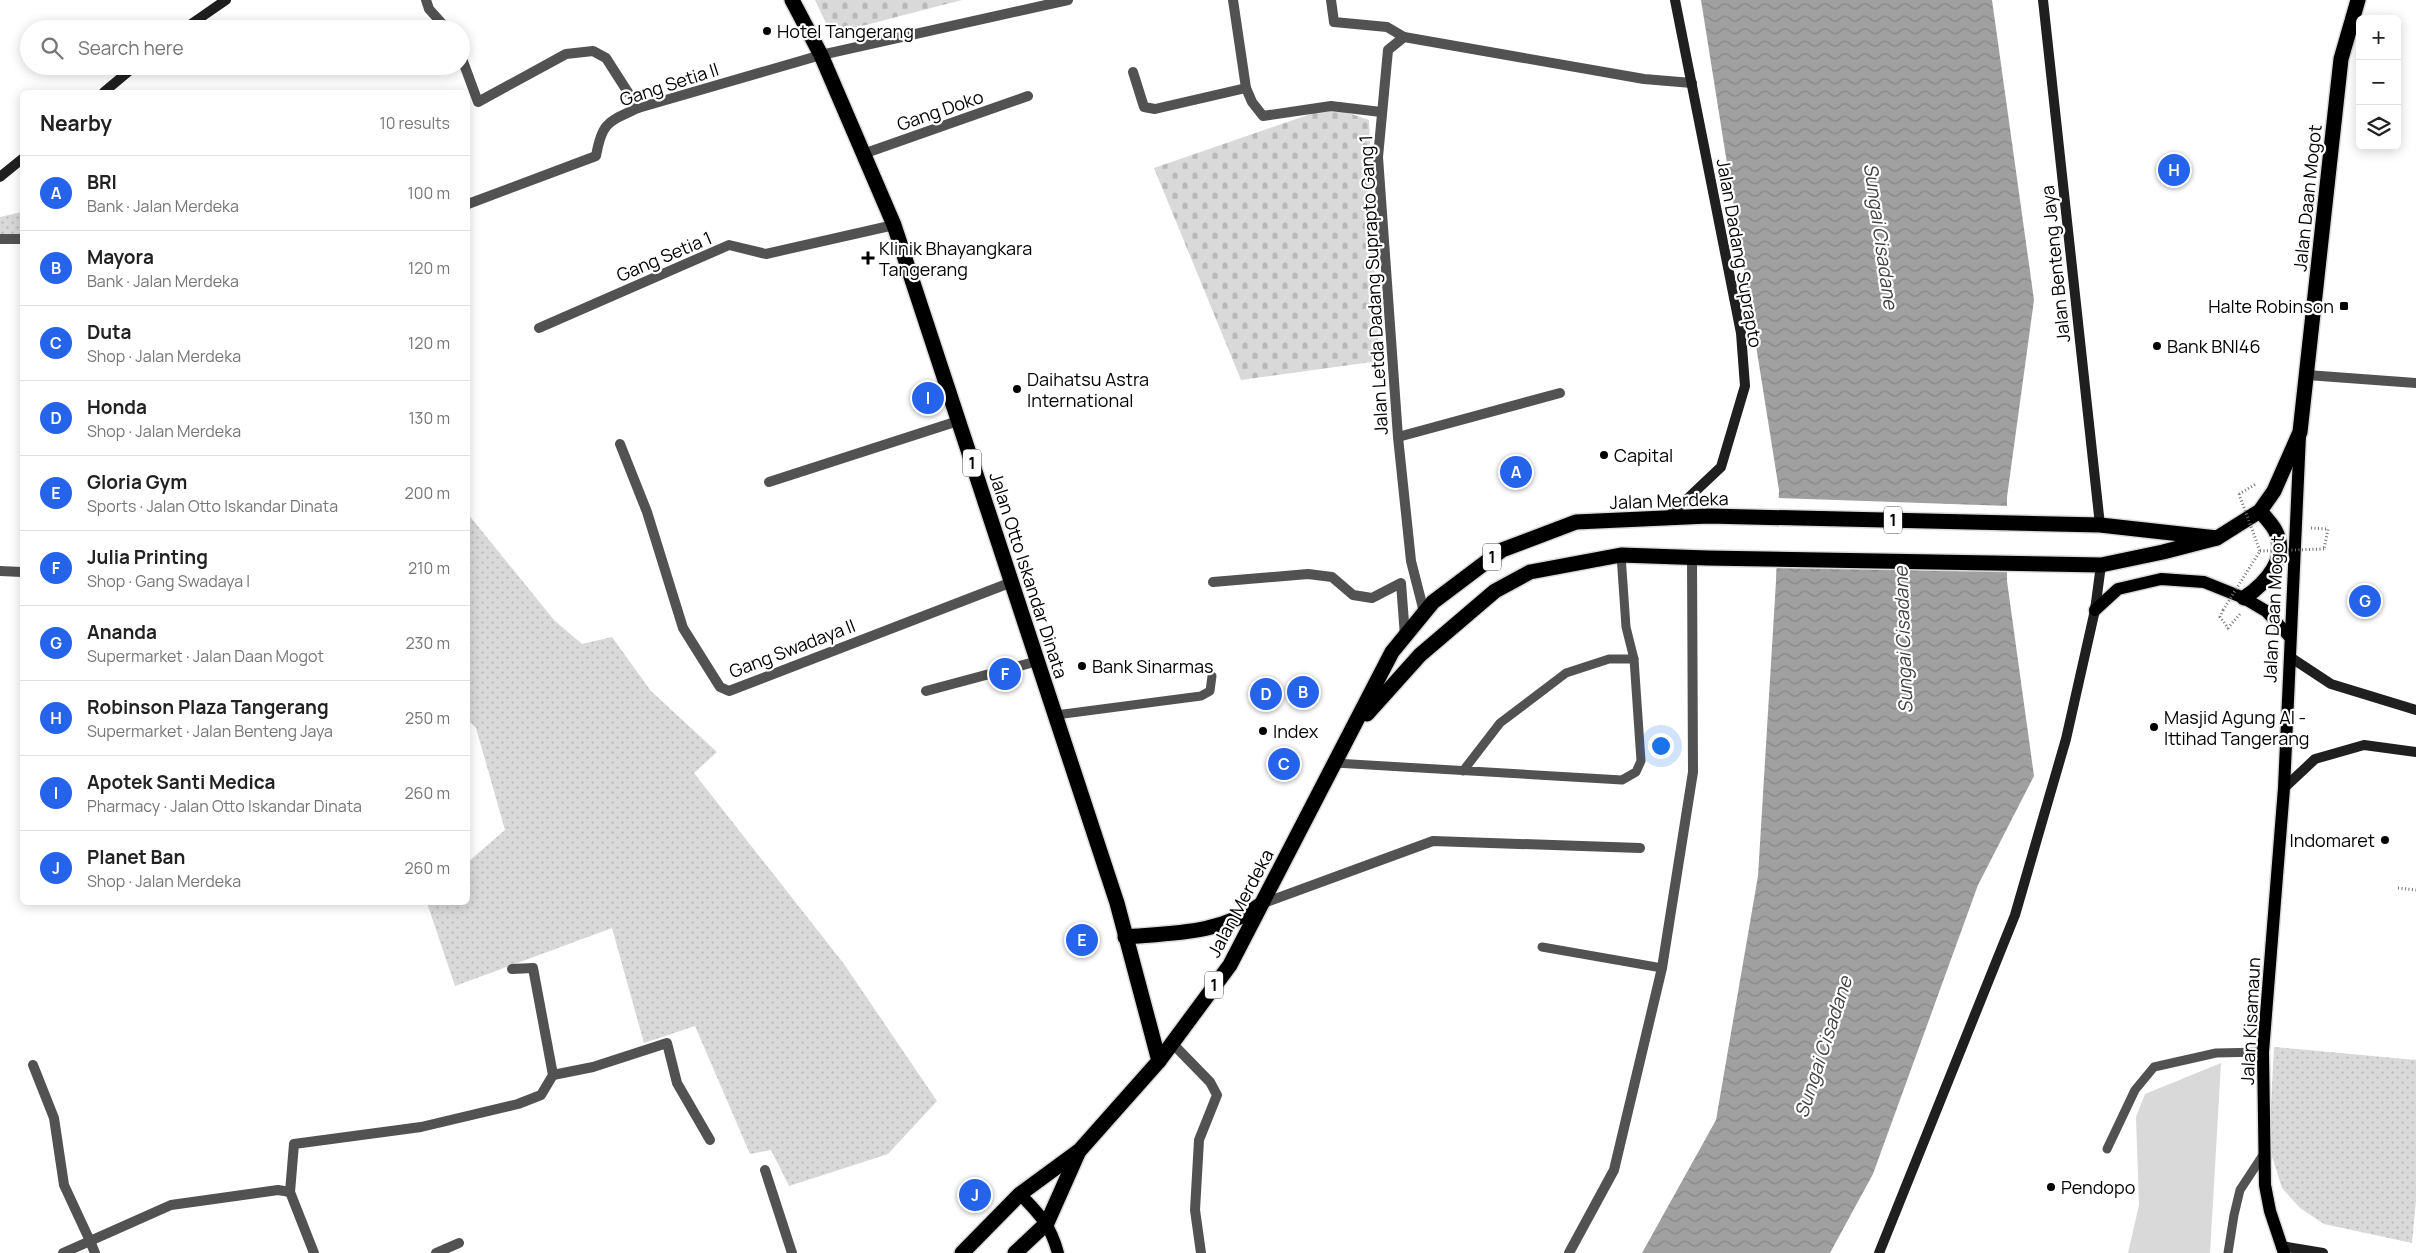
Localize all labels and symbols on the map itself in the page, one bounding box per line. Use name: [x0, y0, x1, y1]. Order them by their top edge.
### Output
place label: Hotel Tangerang: [777, 19, 914, 43]
marker: Hotel Tangerang: [761, 25, 773, 37]
street label: Gang Setia II: [616, 57, 722, 111]
street label: Gang Doko: [894, 84, 986, 136]
street label: Jalan Daan Mogot: [2287, 123, 2327, 273]
street label: Jalan Letda Dadang Suprapto Gang 1: [1353, 134, 1393, 436]
pin: H: [2158, 151, 2190, 189]
street label: Jalan Dadang Suprapto: [1712, 157, 1768, 349]
water label: Sungai Cisadane: [1858, 161, 1904, 312]
street label: Jalan Benteng Jaya: [2035, 184, 2075, 344]
street label: Gang Setia 1: [613, 225, 715, 287]
place label: Klinik Bhayangkara Tangerang: [879, 236, 1032, 281]
marker: Klinik Bhayangkara Tangerang: [861, 251, 875, 265]
place label: Halte Robinson: [2208, 294, 2334, 318]
marker: Halte Robinson: [2338, 300, 2350, 312]
place label: Bank BNI46: [2167, 334, 2261, 358]
marker: Bank BNI46: [2151, 340, 2163, 352]
place label: Daihatsu Astra International: [1027, 367, 1149, 412]
pin: I: [912, 379, 944, 417]
marker: Daihatsu Astra International: [1011, 383, 1023, 395]
place label: Capital: [1614, 443, 1673, 467]
road number: 1: [963, 449, 981, 476]
marker: Capital: [1598, 449, 1610, 461]
pin: A: [1500, 453, 1532, 491]
street label: Jalan Otto Iskandar Dinata: [984, 469, 1074, 681]
street label: Jalan Merdeka: [1609, 486, 1729, 514]
road number: 1: [1884, 506, 1902, 534]
street label: Jalan Daan Mogot: [2257, 535, 2289, 683]
road number: 1: [1483, 544, 1501, 570]
water label: Sungai Cisadane: [1887, 564, 1919, 714]
pin: G: [2349, 582, 2381, 620]
street label: Gang Swadaya II: [725, 613, 859, 683]
place label: Bank Sinarmas: [1092, 654, 1213, 678]
pin: F: [989, 655, 1021, 693]
marker: Bank Sinarmas: [1076, 660, 1088, 672]
pin: B: [1287, 673, 1319, 711]
pin: D: [1250, 675, 1282, 713]
place label: Masjid Agung Al - Ittihad Tangerang: [2164, 705, 2310, 750]
place label: Index: [1273, 719, 1319, 743]
marker: Masjid Agung Al - Ittihad Tangerang: [2148, 721, 2160, 733]
marker: Index: [1257, 725, 1269, 737]
your location: [1648, 733, 1674, 759]
pin: C: [1268, 745, 1300, 783]
place label: Indomaret: [2290, 828, 2375, 852]
marker: Indomaret: [2379, 834, 2391, 846]
street label: Jalan Merdeka: [1201, 845, 1279, 961]
pin: E: [1066, 921, 1098, 959]
street label: Jalan Kisamaun: [2235, 957, 2265, 1085]
water label: Sungai Cisadane: [1788, 971, 1859, 1121]
road number: 1: [1205, 972, 1223, 998]
place label: Pendopo: [2061, 1175, 2135, 1199]
pin: J: [959, 1176, 991, 1214]
marker: Pendopo: [2045, 1181, 2057, 1193]

